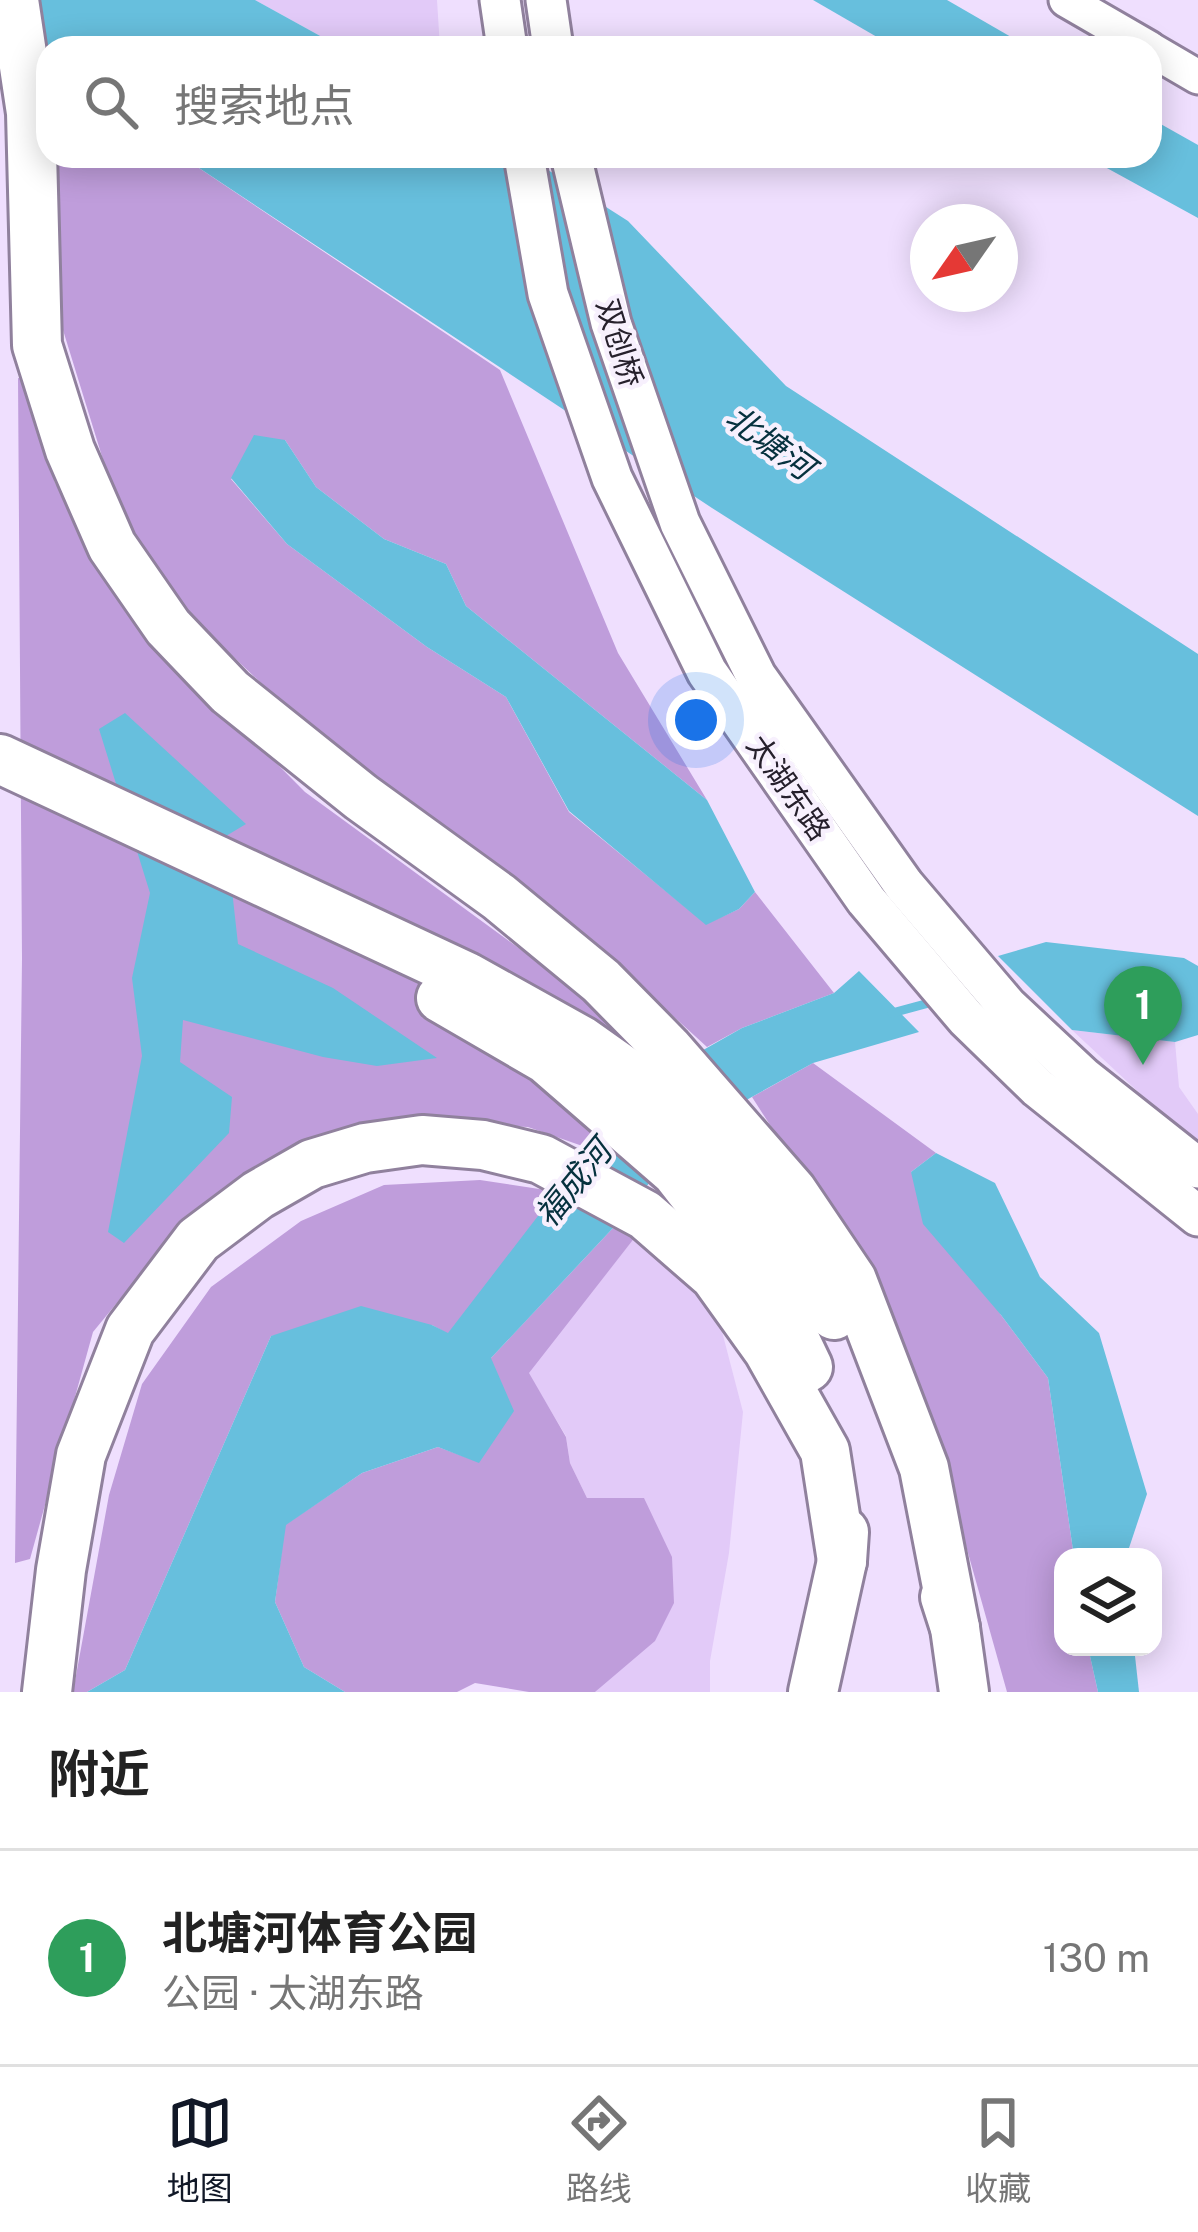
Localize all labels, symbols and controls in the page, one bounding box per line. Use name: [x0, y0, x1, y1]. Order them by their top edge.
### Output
search box: [36, 36, 1162, 168]
icon: search: [78, 69, 144, 135]
text: 搜索地点: [174, 79, 354, 132]
north arrow: [910, 204, 1018, 312]
street label: 双创桥: [590, 294, 650, 391]
water label: 北塘河: [719, 398, 826, 490]
your location: [666, 690, 726, 750]
street label: 太湖东路: [740, 728, 838, 847]
pin: 1: [1104, 966, 1182, 1065]
water label: 福成河: [527, 1128, 623, 1233]
map controls: [1054, 1548, 1162, 1656]
button: layers: [1054, 1548, 1162, 1656]
text: 附近: [48, 1744, 150, 1803]
text: 北塘河体育公园: [162, 1906, 477, 1959]
text: 1: [79, 1935, 95, 1981]
text: 130 m: [1043, 1935, 1150, 1981]
text: 公园 · 太湖东路: [162, 1970, 424, 2016]
tab: 地图: [167, 2090, 233, 2210]
tab: 路线: [566, 2090, 632, 2210]
tab: 收藏: [965, 2090, 1031, 2210]

